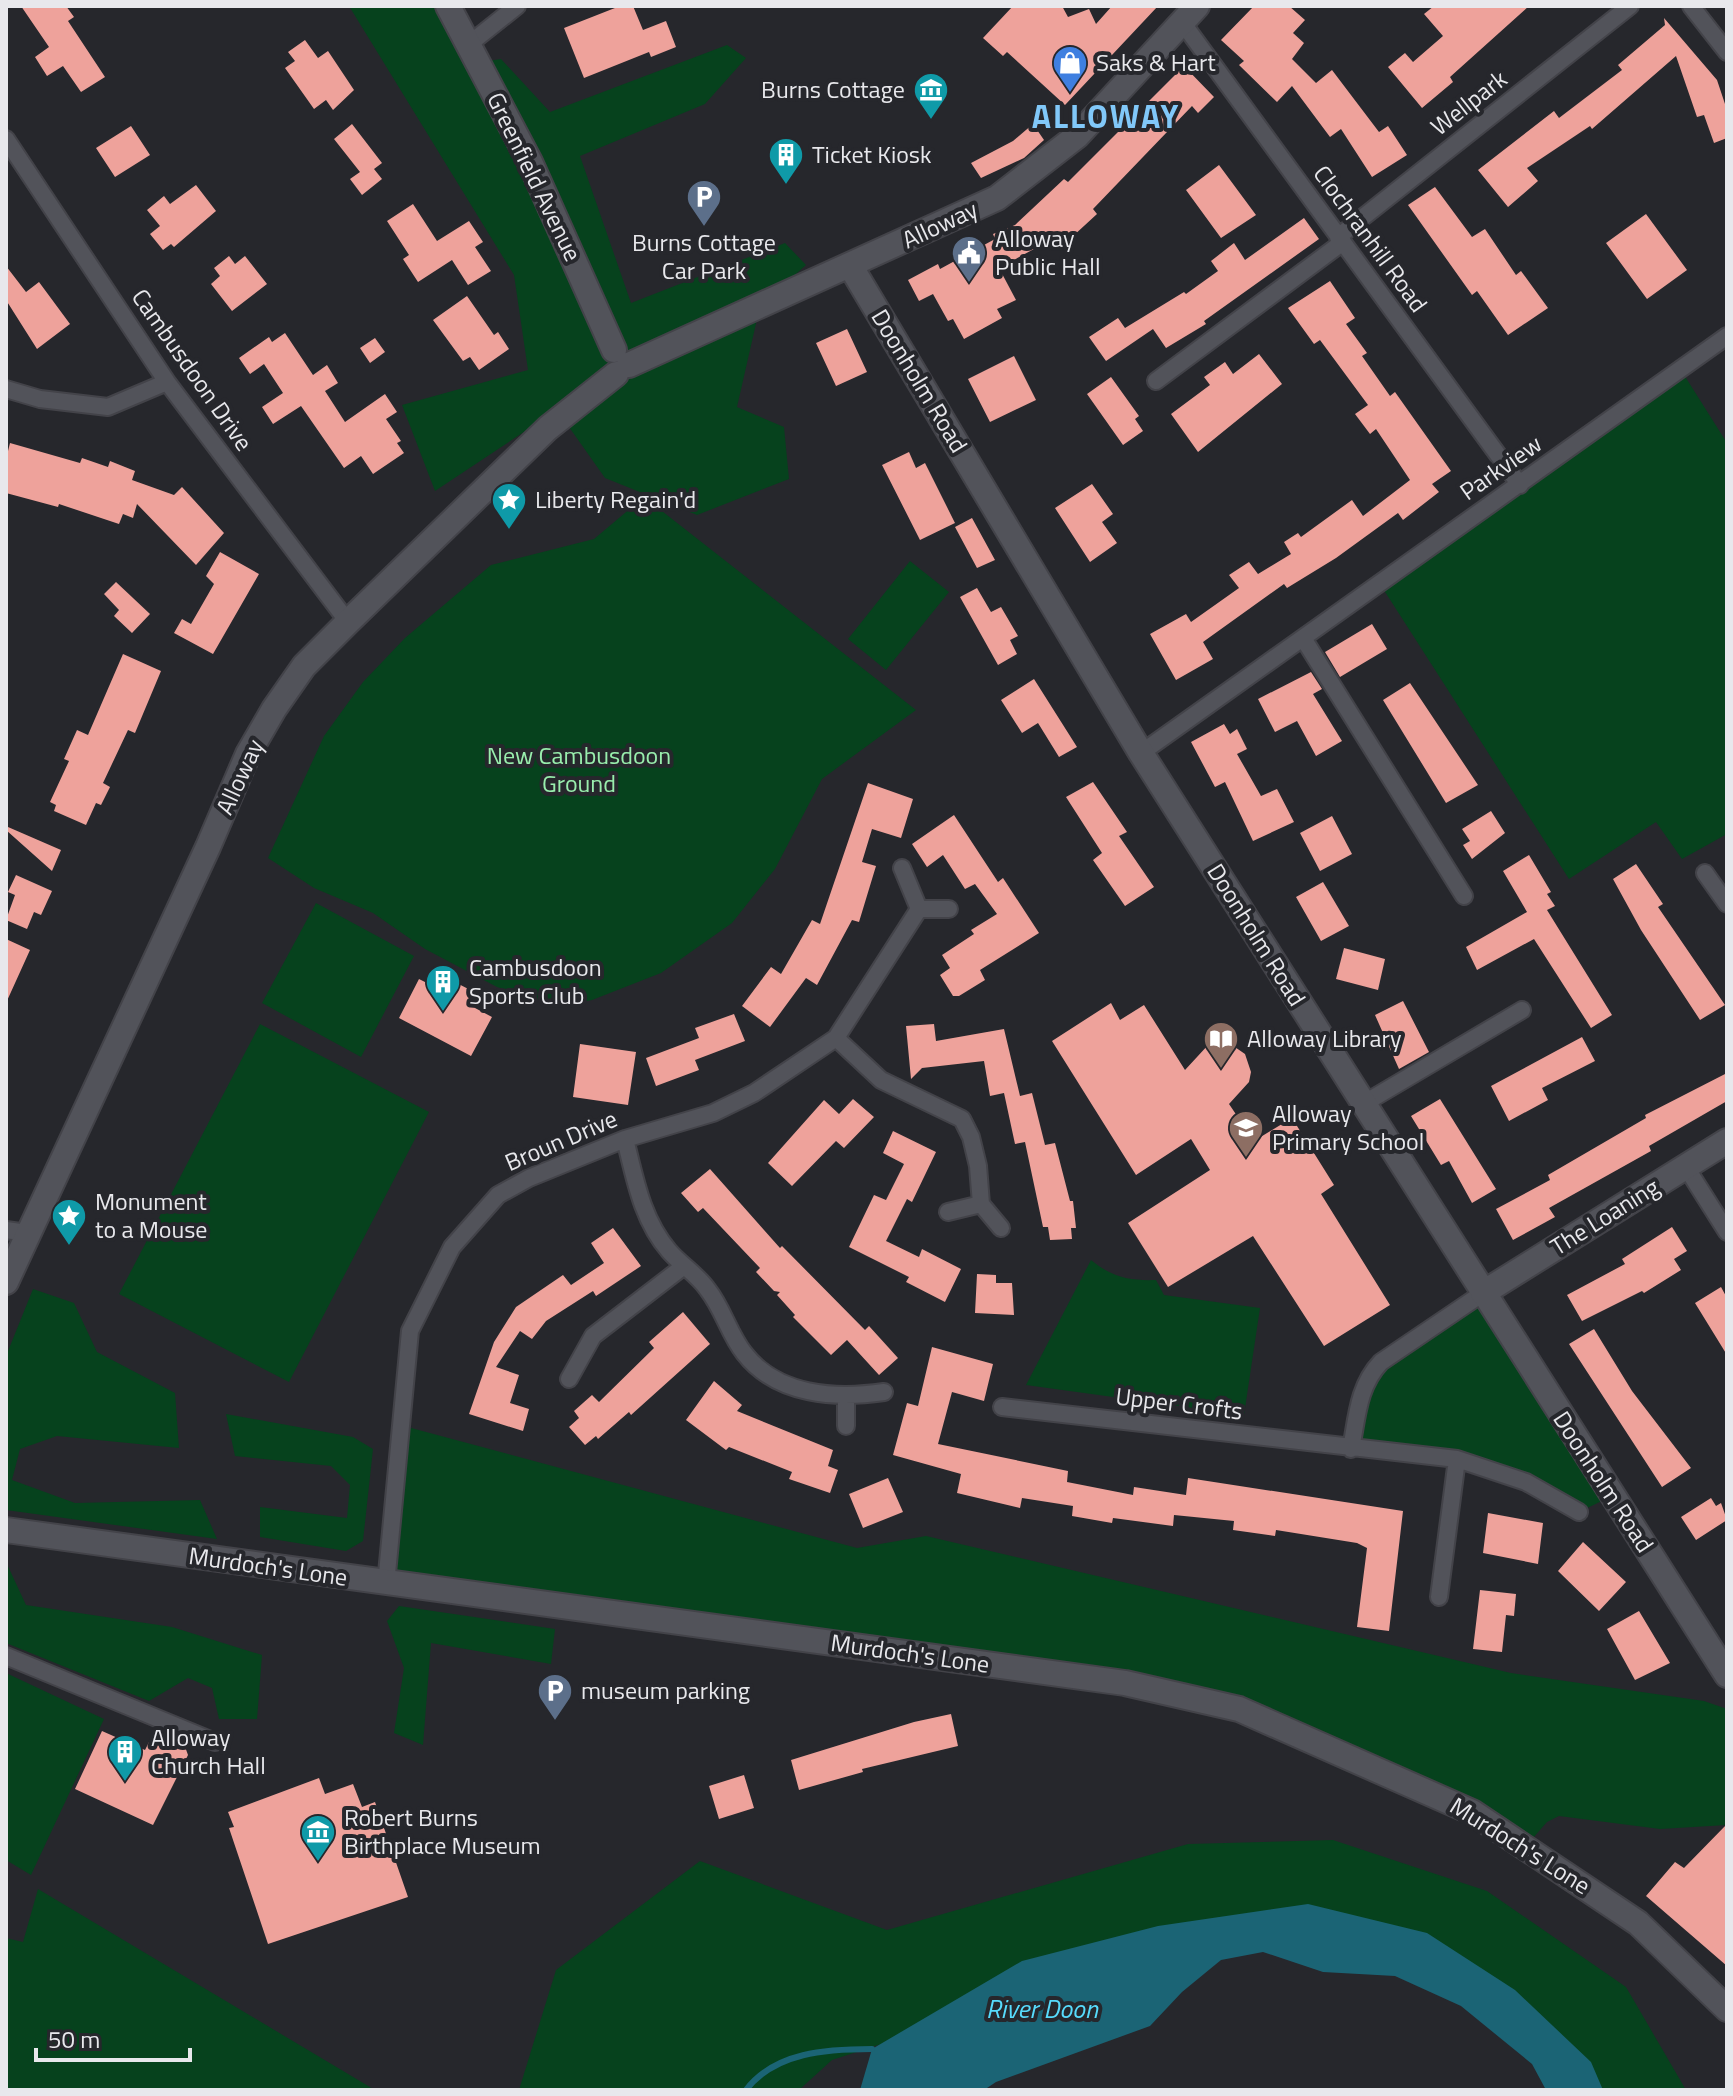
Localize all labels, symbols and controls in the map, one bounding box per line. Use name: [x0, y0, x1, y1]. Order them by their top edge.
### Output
shop icon: Saks & Hart: [1051, 44, 1089, 94]
place label: Saks & Hart: [1096, 44, 1216, 80]
street label: Wellpark: [1422, 60, 1515, 144]
place label: Burns Cottage: [761, 71, 905, 107]
museum icon: Burns Cottage: [912, 71, 950, 121]
street label: Greenfield Avenue: [478, 86, 591, 267]
district label: ALLOWAY: [1032, 92, 1180, 140]
building icon: Ticket Kiosk: [767, 136, 805, 186]
place label: Ticket Kiosk: [812, 136, 932, 172]
street label: Clochranhill Road: [1305, 157, 1437, 320]
parking icon: Burns Cottage Car Park: [685, 178, 723, 228]
street label: Alloway: [896, 191, 984, 257]
place label: Alloway Public Hall: [995, 220, 1100, 284]
place label: Burns Cottage Car Park: [632, 224, 776, 288]
public building icon: Alloway Public Hall: [950, 234, 988, 284]
street label: Cambusdoon Drive: [123, 281, 262, 458]
street label: Doonholm Road: [863, 302, 977, 459]
street label: Parkview: [1452, 426, 1549, 509]
place icon: Liberty Regain'd: [490, 481, 528, 531]
place label: Liberty Regain'd: [535, 481, 696, 517]
street label: Alloway: [206, 733, 272, 820]
park label: New Cambusdoon Ground: [487, 737, 671, 801]
street label: Doonholm Road: [1199, 856, 1315, 1013]
place label: Cambusdoon Sports Club: [469, 949, 602, 1013]
building icon: Cambusdoon Sports Club: [424, 963, 462, 1013]
library icon: Alloway Library: [1202, 1020, 1240, 1070]
place label: Alloway Library: [1247, 1020, 1402, 1056]
place label: Alloway Primary School: [1272, 1095, 1424, 1159]
street label: Broun Drive: [499, 1100, 622, 1180]
school or university icon: Alloway Primary School: [1227, 1109, 1265, 1159]
street label: The Loaning: [1543, 1168, 1666, 1264]
place label: Monument to a Mouse: [95, 1183, 207, 1247]
place icon: Monument to a Mouse: [50, 1197, 88, 1247]
street label: Upper Crofts: [1114, 1377, 1245, 1429]
street label: Doonholm Road: [1545, 1404, 1663, 1559]
street label: Murdoch's Lone: [187, 1537, 350, 1595]
street label: Murdoch's Lone: [829, 1624, 992, 1682]
parking icon: museum parking: [536, 1672, 574, 1722]
place label: museum parking: [581, 1672, 750, 1708]
place label: Alloway Church Hall: [151, 1719, 266, 1783]
building icon: Alloway Church Hall: [106, 1733, 144, 1783]
street label: Murdoch's Lone: [1443, 1788, 1598, 1903]
place label: Robert Burns Birthplace Museum: [344, 1799, 541, 1863]
museum icon: Robert Burns Birthplace Museum: [299, 1813, 337, 1863]
water label: River Doon: [986, 1989, 1099, 2028]
scale bar: [36, 2012, 190, 2062]
text: 50 m: [48, 2021, 100, 2057]

